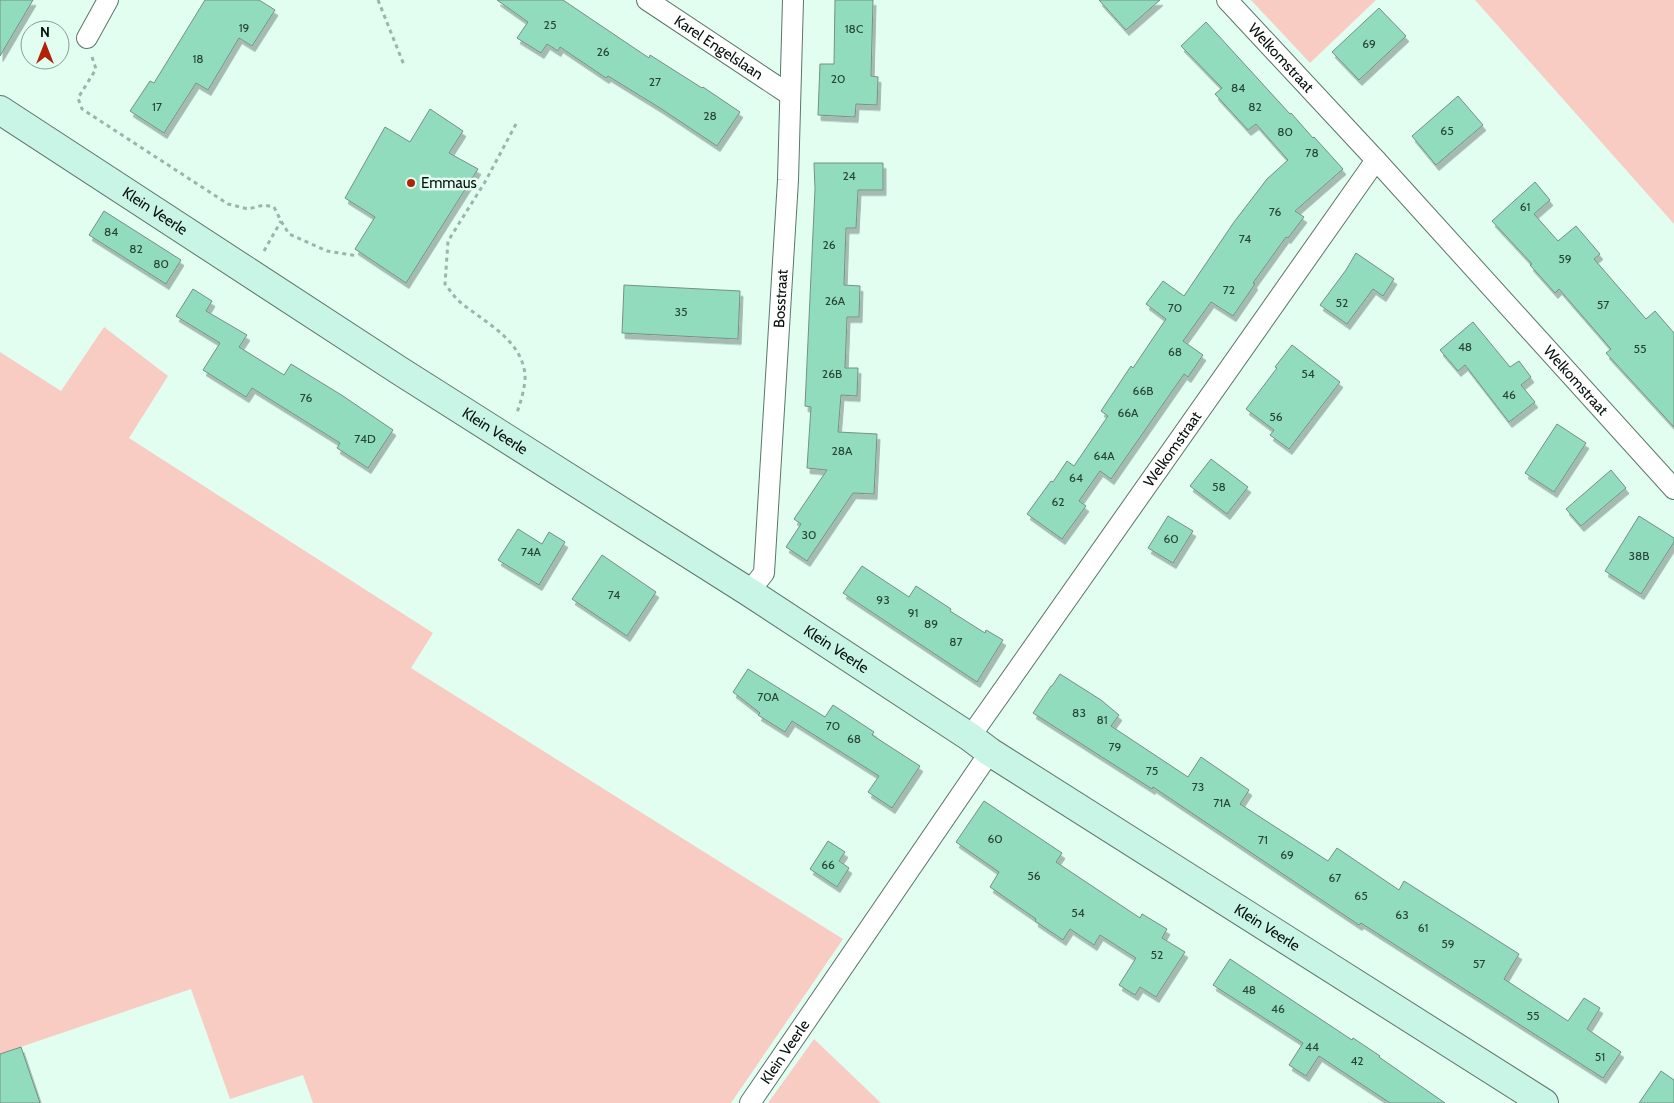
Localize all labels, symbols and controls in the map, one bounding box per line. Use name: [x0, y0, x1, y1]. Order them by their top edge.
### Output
street label: Karel Engelslaan: [671, 12, 766, 84]
house number: 25: [544, 17, 556, 32]
north arrow: [20, 20, 70, 70]
house number: 19: [239, 20, 250, 35]
street label: Welkomstraat: [1244, 20, 1317, 96]
house number: 18C: [845, 21, 863, 36]
text: N: [40, 23, 50, 41]
house number: 69: [1362, 36, 1376, 51]
house number: 26: [596, 44, 610, 59]
house number: 18: [192, 51, 204, 66]
house number: 20: [831, 71, 845, 86]
house number: 27: [649, 74, 661, 89]
house number: 84: [1231, 80, 1245, 95]
house number: 17: [152, 99, 162, 114]
house number: 82: [1248, 99, 1262, 114]
house number: 28: [703, 108, 717, 123]
house number: 65: [1440, 123, 1454, 138]
house number: 80: [1277, 124, 1293, 139]
house number: 78: [1305, 145, 1319, 160]
house number: 24: [842, 168, 856, 183]
place label: Emmaus: [421, 174, 477, 192]
marker: Emmaus: [405, 177, 417, 189]
street label: Klein Veerle: [119, 183, 191, 239]
house number: 61: [1520, 199, 1530, 214]
house number: 76: [1269, 204, 1281, 219]
house number: 84: [104, 224, 118, 239]
house number: 74: [1239, 231, 1251, 246]
house number: 26: [822, 237, 836, 252]
house number: 82: [129, 241, 143, 256]
house number: 59: [1558, 251, 1572, 266]
house number: 80: [153, 256, 169, 271]
street label: Bosstraat: [770, 269, 792, 329]
house number: 72: [1223, 282, 1235, 297]
house number: 26A: [825, 293, 846, 308]
house number: 52: [1336, 295, 1348, 310]
house number: 57: [1597, 297, 1609, 312]
house number: 70: [1168, 300, 1182, 315]
house number: 35: [675, 304, 687, 319]
house number: 48: [1458, 339, 1472, 354]
house number: 55: [1634, 341, 1646, 356]
street label: Welkomstraat: [1539, 342, 1612, 419]
house number: 68: [1168, 344, 1182, 359]
house number: 26B: [822, 366, 842, 381]
house number: 54: [1301, 366, 1315, 381]
house number: 66B: [1133, 383, 1153, 398]
house number: 46: [1502, 387, 1516, 402]
house number: 76: [300, 390, 312, 405]
street label: Klein Veerle: [459, 404, 531, 459]
house number: 66A: [1117, 405, 1139, 420]
street label: Welkomstraat: [1140, 408, 1205, 490]
house number: 56: [1269, 409, 1283, 424]
house number: 74D: [354, 431, 376, 446]
house number: 28A: [832, 443, 853, 458]
house number: 64A: [1093, 448, 1115, 463]
house number: 64: [1069, 470, 1083, 485]
house number: 58: [1212, 479, 1226, 494]
house number: 62: [1051, 494, 1065, 509]
house number: 30: [802, 527, 816, 542]
house number: 60: [1163, 531, 1179, 546]
house number: 74A: [521, 544, 542, 559]
house number: 38B: [1629, 548, 1649, 563]
house number: 74: [608, 587, 620, 602]
house number: 93: [876, 592, 890, 607]
house number: 91: [908, 605, 918, 620]
house number: 89: [924, 616, 938, 631]
street label: Klein Veerle: [800, 621, 872, 677]
house number: 87: [949, 634, 963, 649]
house number: 70A: [757, 689, 779, 704]
house number: 83: [1072, 705, 1086, 720]
house number: 81: [1096, 712, 1108, 727]
house number: 70: [826, 718, 840, 733]
house number: 68: [847, 731, 861, 746]
house number: 79: [1109, 739, 1122, 754]
house number: 75: [1146, 763, 1158, 778]
house number: 73: [1192, 779, 1204, 794]
house number: 71A: [1213, 795, 1231, 810]
house number: 60: [987, 831, 1003, 846]
house number: 71: [1258, 832, 1268, 847]
house number: 69: [1280, 847, 1294, 862]
house number: 66: [821, 857, 835, 872]
house number: 56: [1027, 868, 1041, 883]
house number: 67: [1329, 870, 1341, 885]
house number: 65: [1354, 888, 1368, 903]
street label: Klein Veerle: [1231, 900, 1303, 955]
house number: 54: [1071, 905, 1085, 920]
house number: 63: [1395, 907, 1409, 922]
house number: 61: [1418, 920, 1428, 935]
house number: 59: [1441, 936, 1455, 951]
house number: 52: [1151, 947, 1163, 962]
house number: 57: [1473, 956, 1485, 971]
house number: 48: [1242, 982, 1256, 997]
house number: 46: [1271, 1001, 1285, 1016]
house number: 55: [1527, 1008, 1539, 1023]
street label: Klein Veerle: [757, 1016, 814, 1088]
house number: 44: [1305, 1039, 1319, 1054]
house number: 51: [1595, 1049, 1605, 1064]
house number: 42: [1350, 1053, 1364, 1068]

